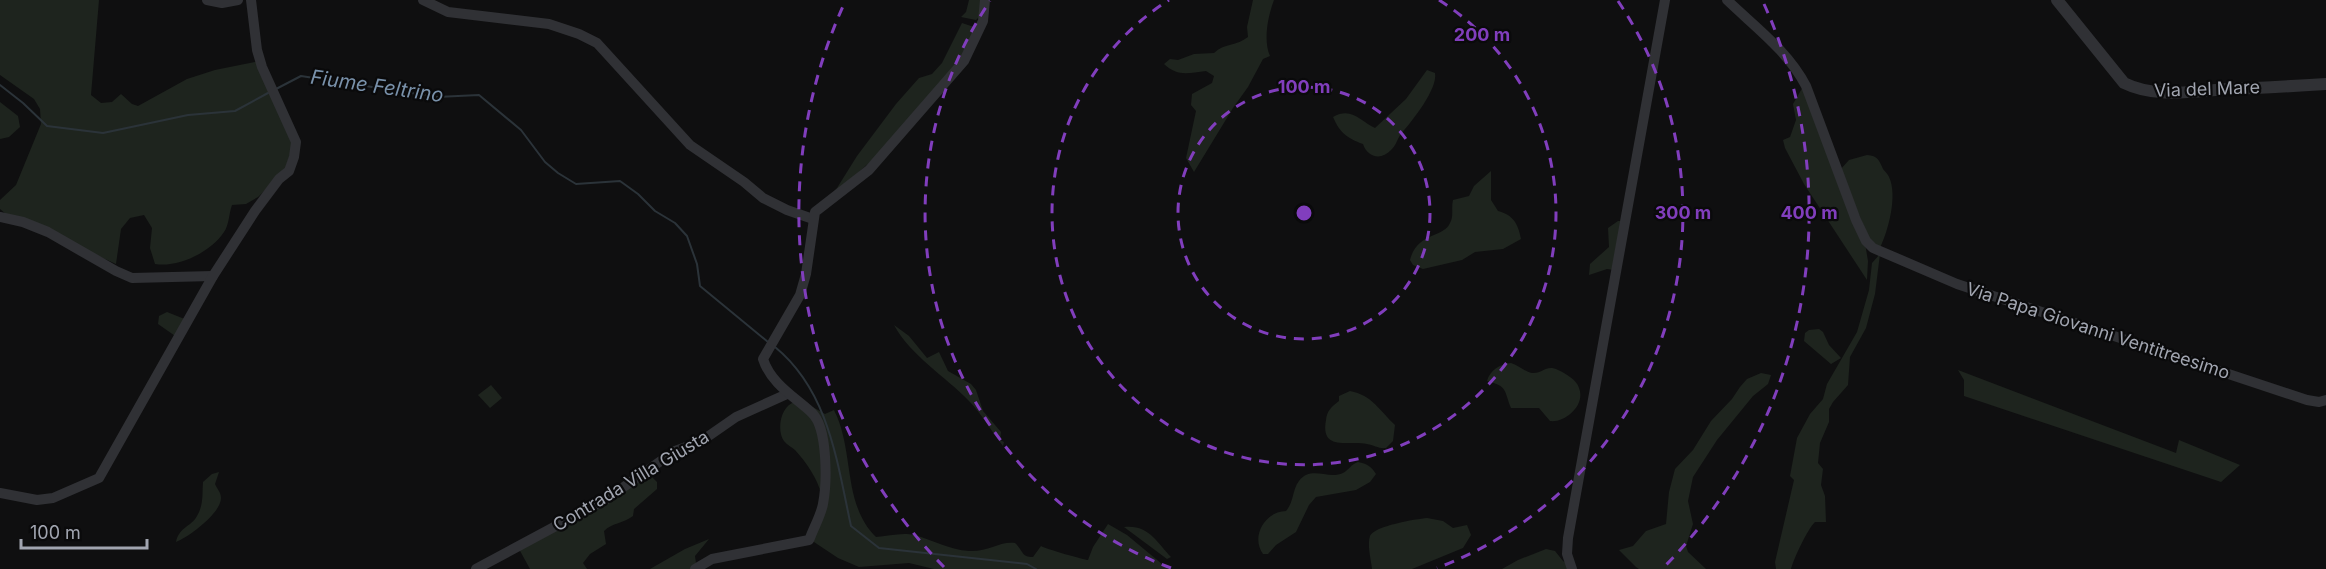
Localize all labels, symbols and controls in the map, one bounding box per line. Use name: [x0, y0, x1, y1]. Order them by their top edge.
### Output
text: 200 m: [1454, 24, 1510, 45]
water label: Fiume Feltrino: [309, 65, 445, 107]
text: 100 m: [1278, 76, 1330, 97]
street label: Via del Mare: [2154, 76, 2260, 101]
text: 300 m: [1655, 202, 1711, 223]
text: 400 m: [1780, 202, 1838, 223]
centre of rings: [1294, 203, 1314, 223]
street label: Via Papa Giovanni Ventitreesimo: [1964, 278, 2232, 383]
street label: Contrada Villa Giusta: [549, 426, 713, 535]
scale bar: [21, 512, 147, 550]
text: 100 m: [30, 522, 81, 543]

